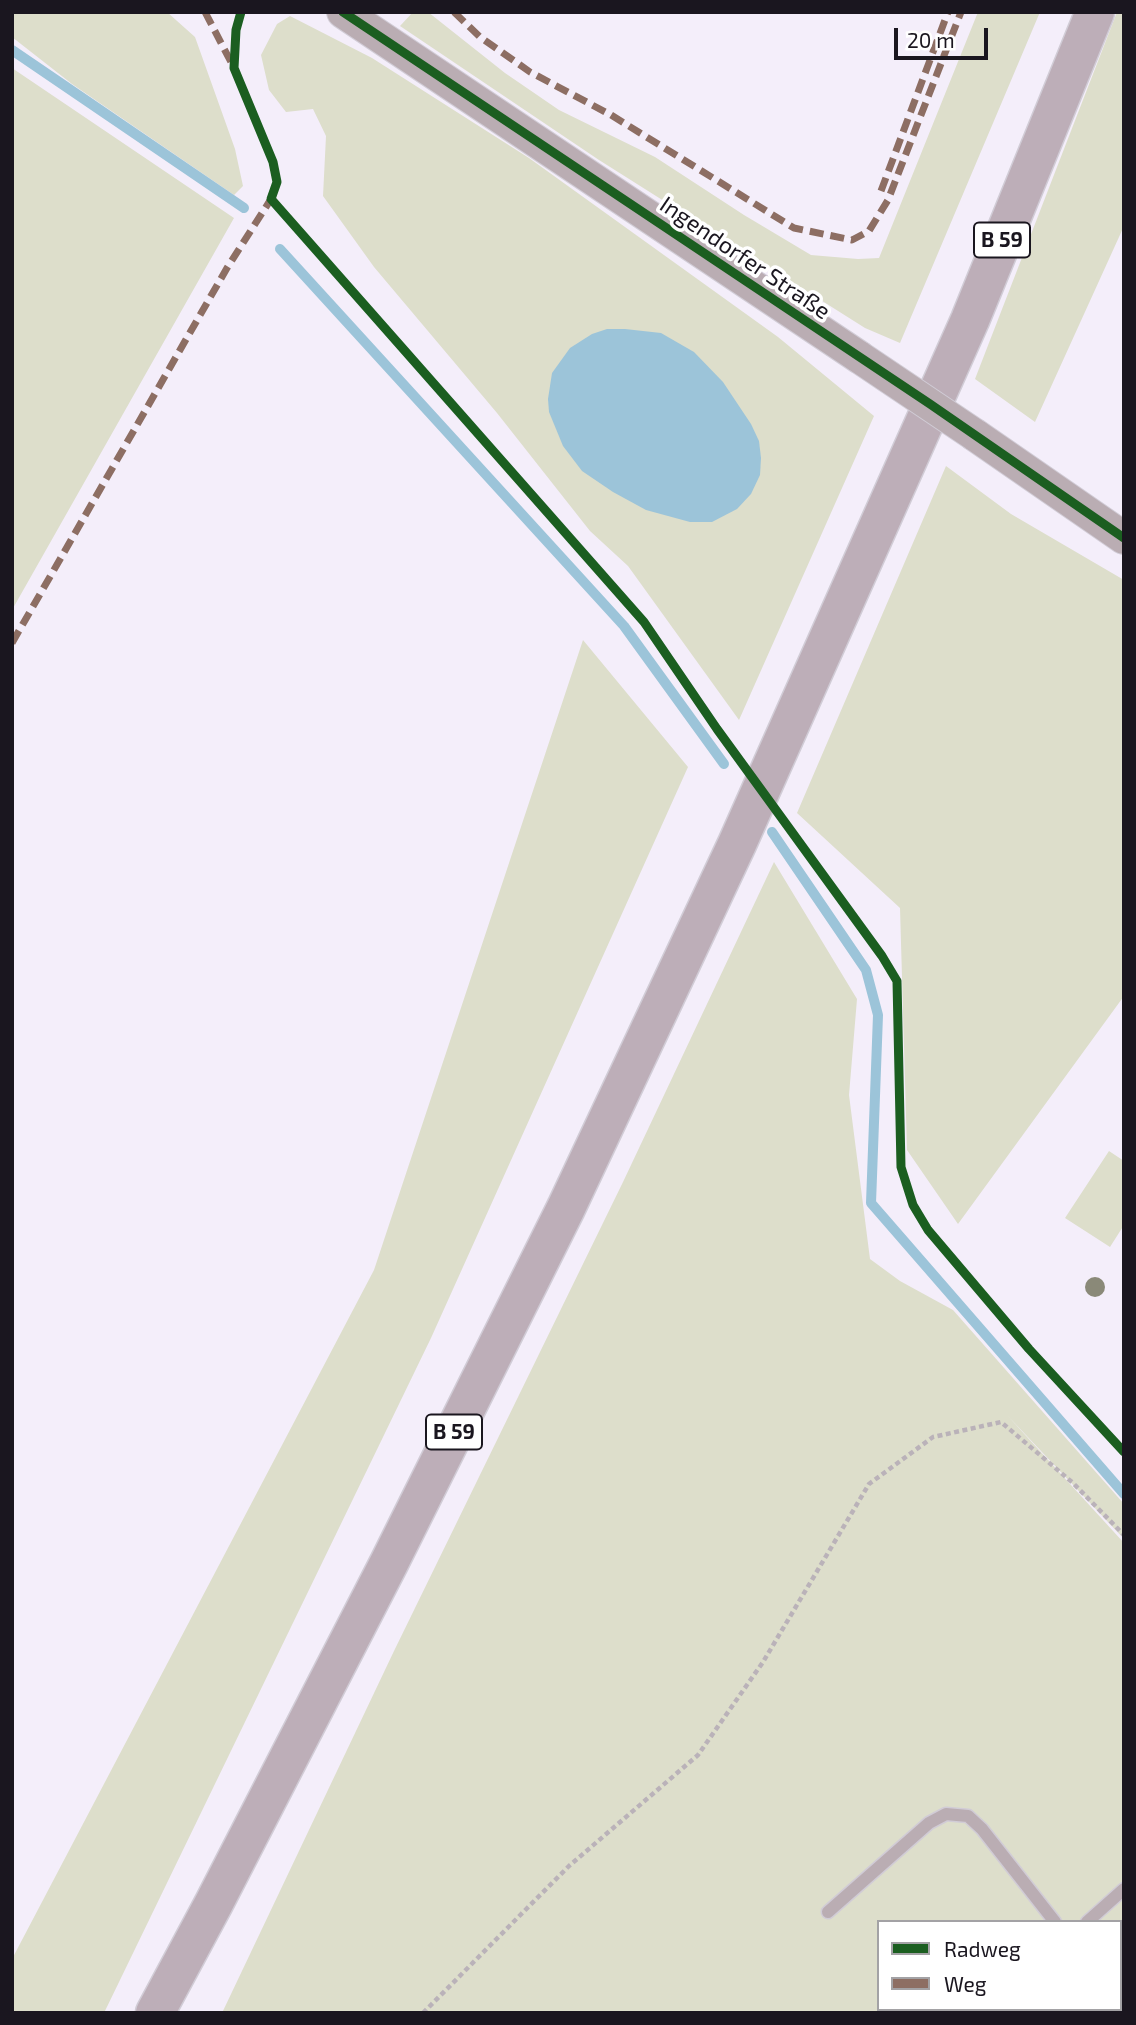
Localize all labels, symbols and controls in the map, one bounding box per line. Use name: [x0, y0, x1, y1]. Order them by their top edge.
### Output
scale bar: [898, 14, 992, 58]
text: 20 m: [907, 27, 955, 52]
street label: Ingendorfer Straße: [654, 191, 836, 325]
road number: B 59: [974, 222, 1030, 258]
road number: B 59: [426, 1414, 482, 1450]
legend: [877, 1920, 1122, 2011]
text: Radweg: [944, 1936, 1021, 1961]
text: Weg: [944, 1971, 987, 1996]

